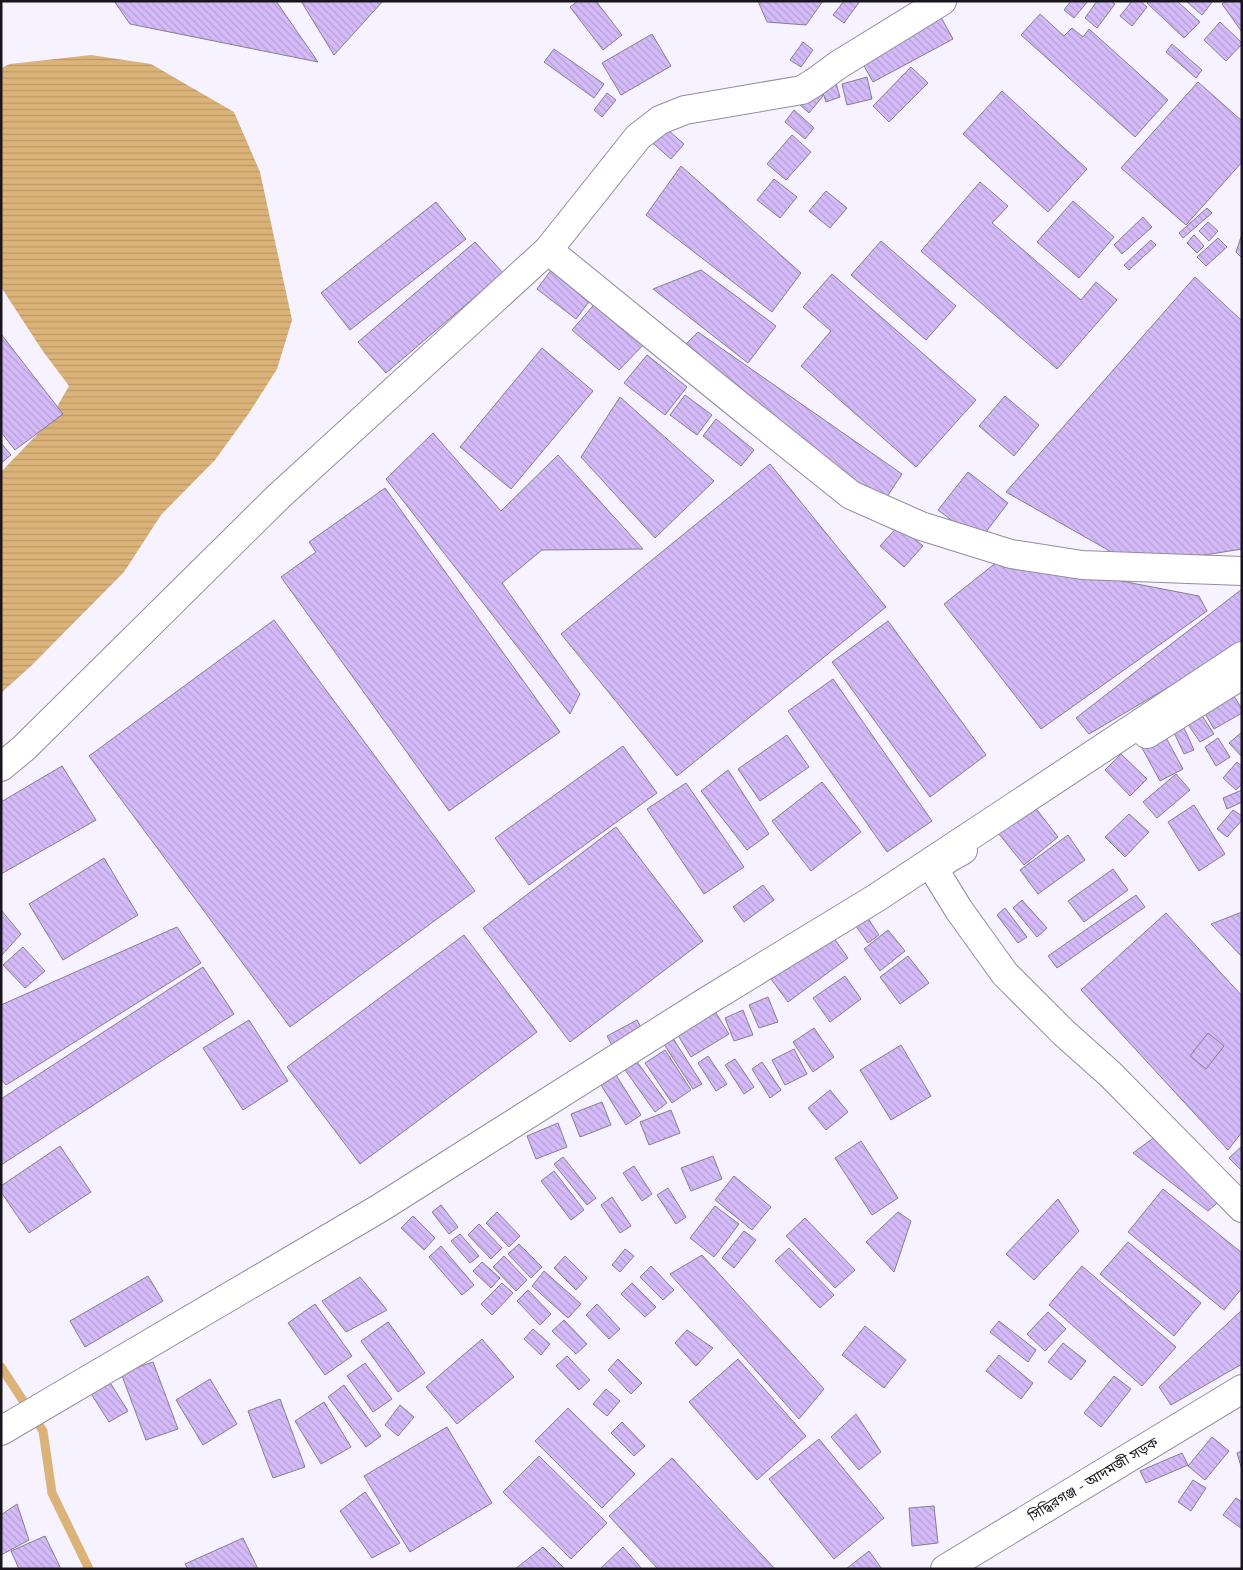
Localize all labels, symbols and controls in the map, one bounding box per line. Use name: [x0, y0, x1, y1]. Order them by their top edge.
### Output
street label: সিদ্ধিরগঞ্জ - আদমজী সড়ক: [1024, 1433, 1162, 1525]

